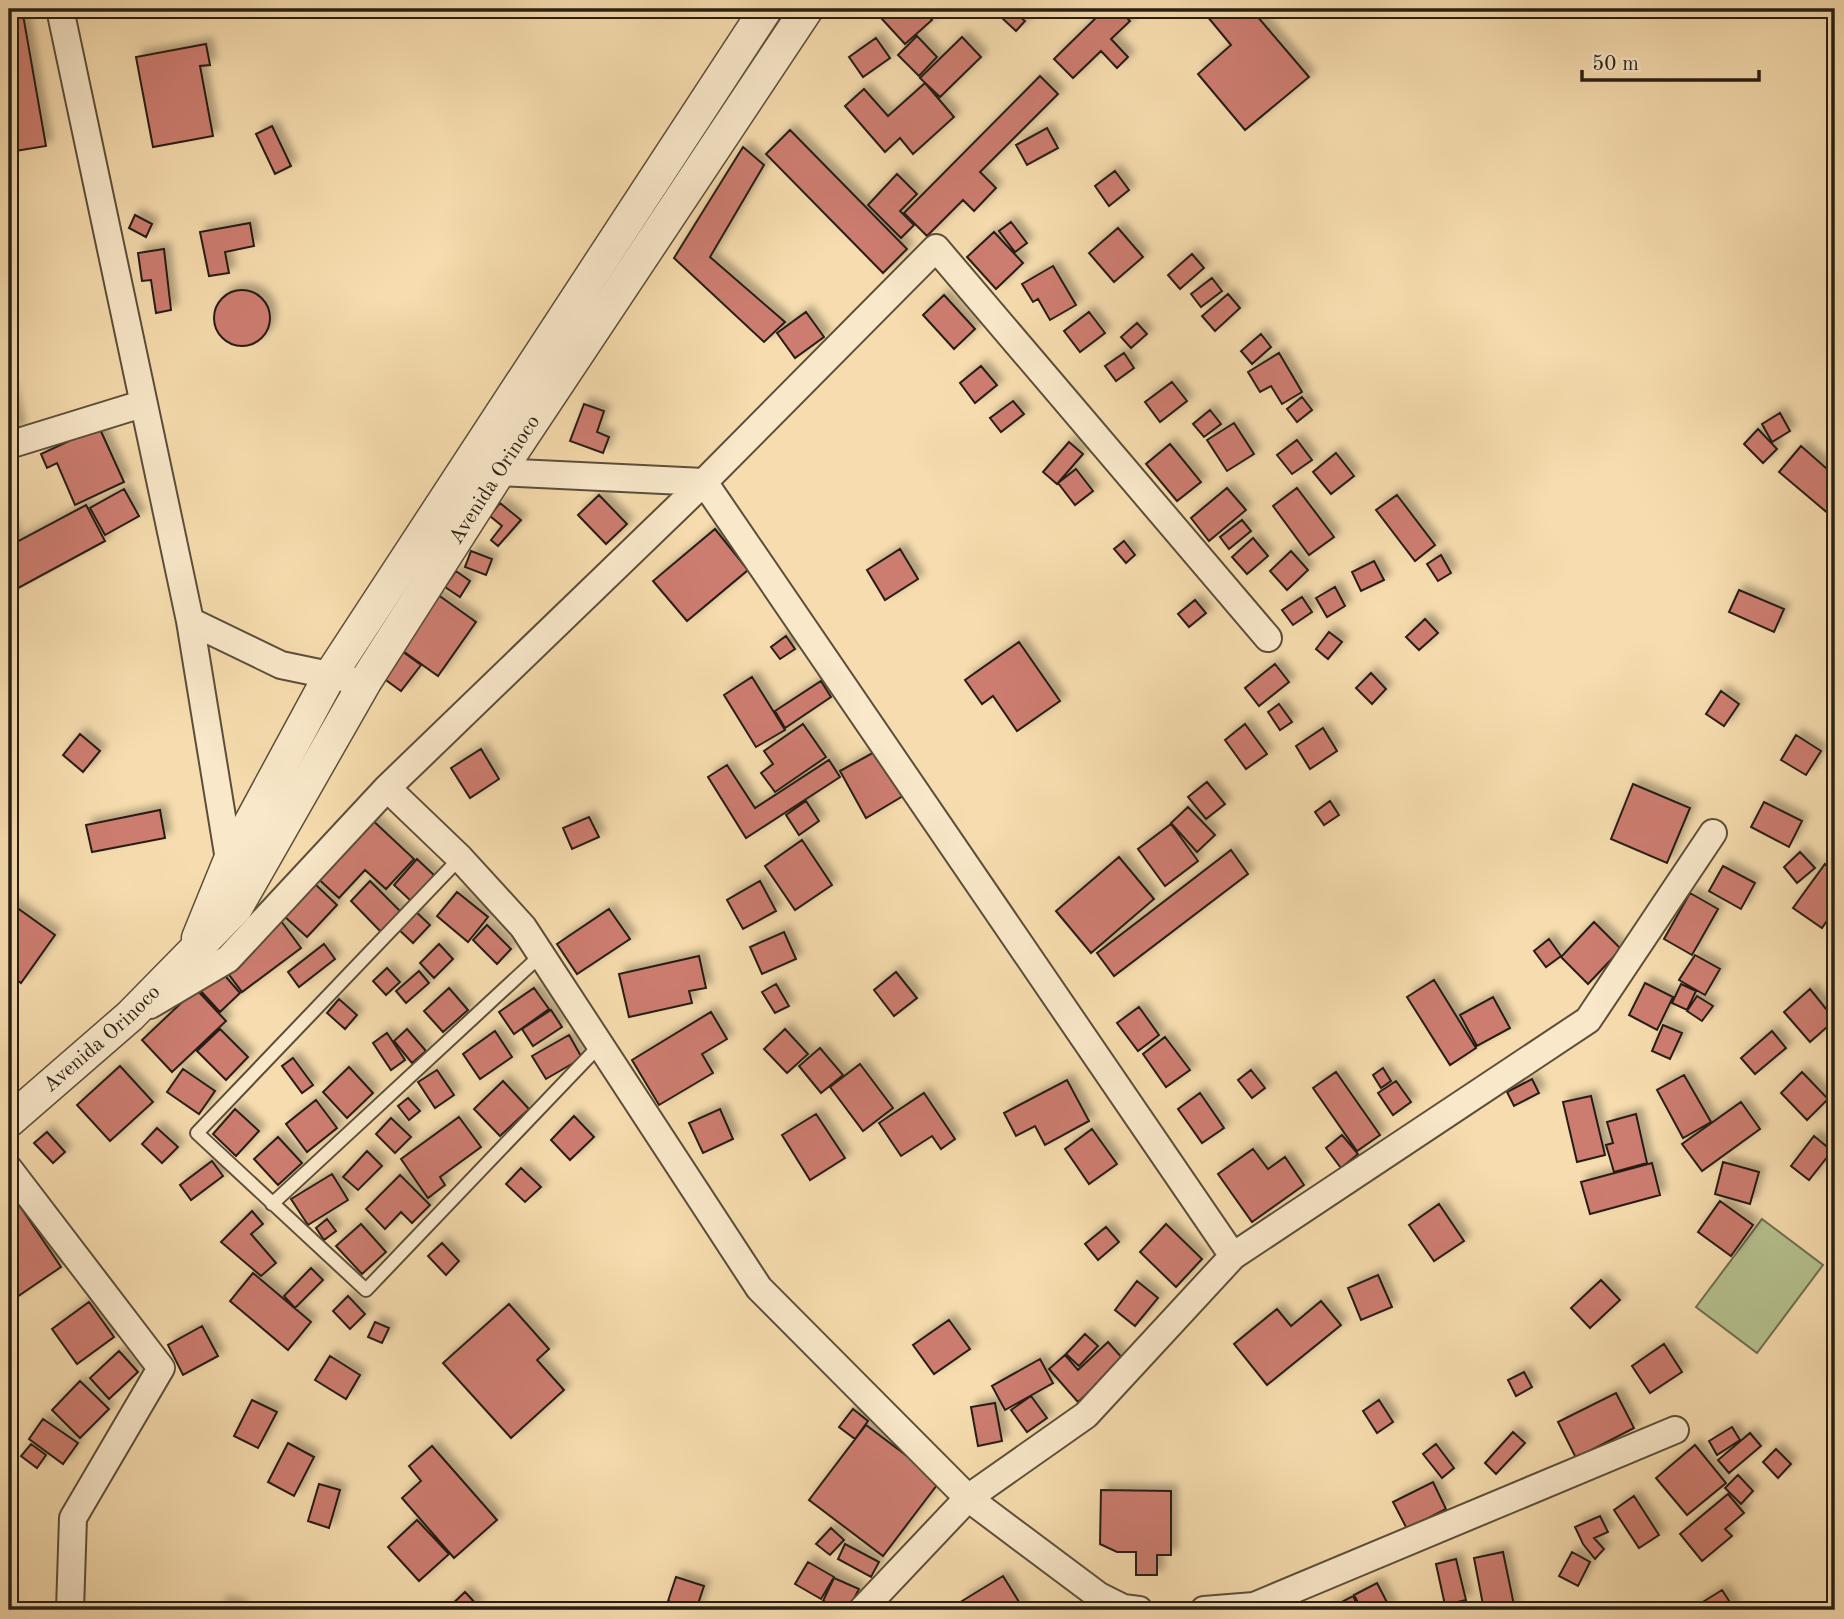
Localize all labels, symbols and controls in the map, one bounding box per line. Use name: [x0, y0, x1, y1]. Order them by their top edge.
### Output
scale bar: [1582, 38, 1758, 82]
text: 50 m: [1592, 54, 1639, 75]
street label: Avenida Orinoco: [445, 412, 544, 548]
street label: Avenida Orinoco: [39, 981, 164, 1097]

